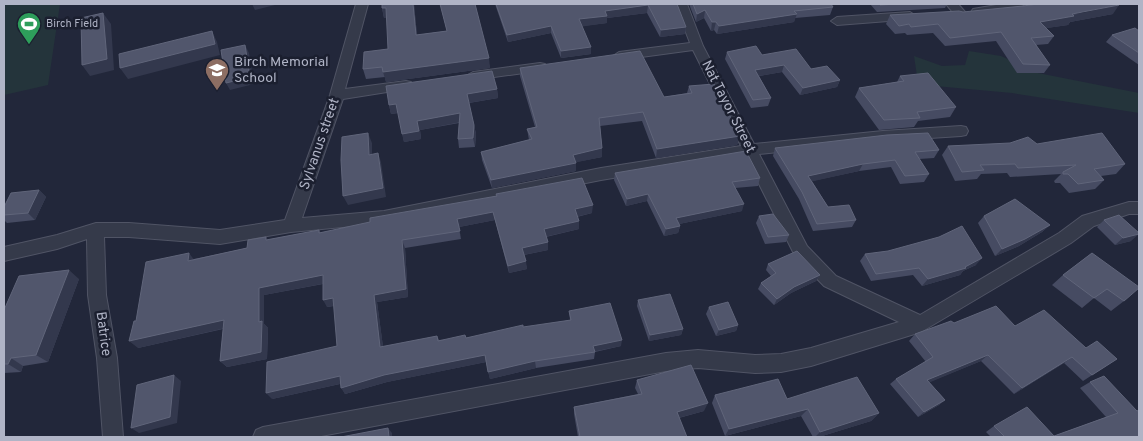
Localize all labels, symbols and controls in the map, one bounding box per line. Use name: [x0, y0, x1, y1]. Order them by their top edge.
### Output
sports icon: Birch Field: [16, 11, 42, 45]
place label: Birch Field: [46, 17, 98, 31]
place label: Birch Memorial School: [234, 54, 329, 87]
school or university icon: Birch Memorial School: [204, 57, 230, 91]
street label: Nat Tayor Street: [697, 58, 759, 156]
street label: Sylvanus street: [296, 96, 344, 192]
street label: Batrice: [91, 311, 115, 357]

